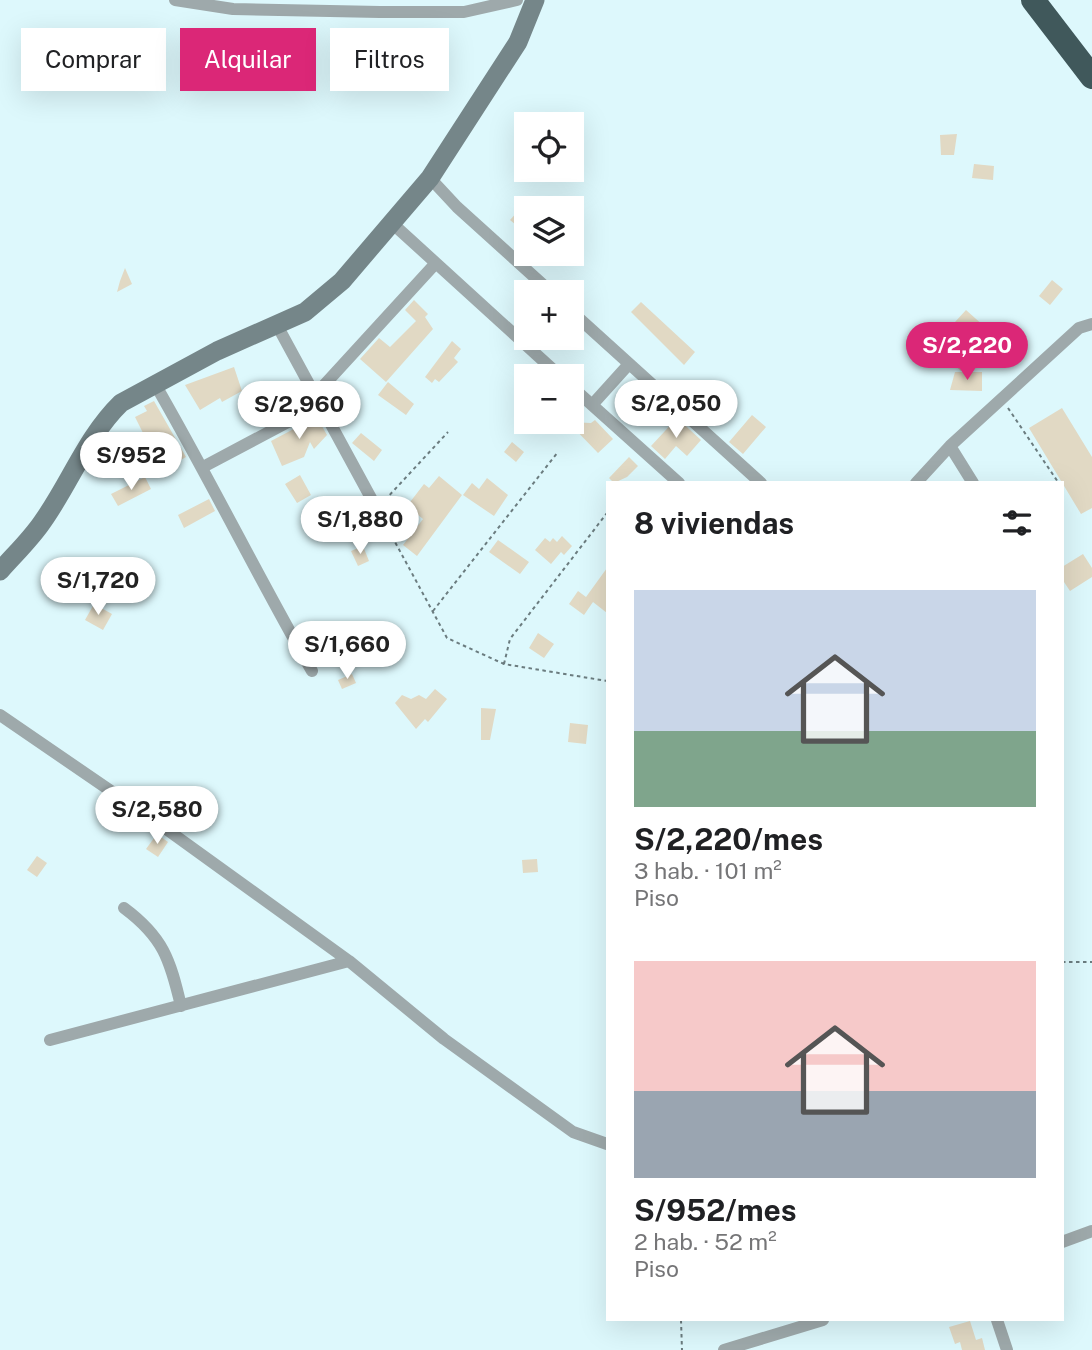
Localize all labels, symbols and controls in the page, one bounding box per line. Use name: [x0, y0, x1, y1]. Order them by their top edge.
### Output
chip: Comprar: [21, 28, 166, 91]
chip: Alquilar: [180, 28, 316, 91]
chip: Filtros: [330, 28, 449, 91]
map controls: [514, 112, 584, 434]
button: locate: [514, 112, 584, 182]
button: layers: [514, 196, 584, 266]
button: +: [514, 280, 584, 350]
pin: S/2,220: [902, 322, 1032, 382]
text: S/2,220: [922, 331, 1012, 358]
button: −: [514, 364, 584, 434]
pin: S/2,050: [611, 380, 741, 440]
pin: S/2,960: [234, 382, 364, 441]
text: S/2,050: [631, 389, 721, 416]
text: S/2,960: [254, 390, 344, 417]
pin: S/952: [82, 433, 180, 492]
text: S/952: [96, 441, 166, 468]
pin: S/1,880: [295, 496, 425, 556]
icon: filters: [998, 504, 1036, 542]
text: S/1,880: [317, 505, 403, 532]
text: 8 viviendas: [634, 505, 794, 541]
pin: S/1,720: [33, 558, 163, 617]
text: S/1,720: [57, 566, 139, 593]
pin: S/1,660: [282, 622, 412, 681]
text: S/1,660: [304, 630, 390, 657]
icon: home: [772, 636, 898, 762]
pin: S/2,580: [92, 786, 222, 846]
text: S/2,580: [111, 795, 203, 822]
text: S/2,220/mes: [634, 821, 823, 857]
text: 3 hab. · 101 m²: [634, 857, 782, 884]
text: Piso: [634, 884, 679, 911]
icon: home: [772, 1007, 898, 1133]
text: S/952/mes: [634, 1192, 797, 1228]
text: 2 hab. · 52 m²: [634, 1228, 777, 1255]
text: Piso: [634, 1255, 679, 1282]

